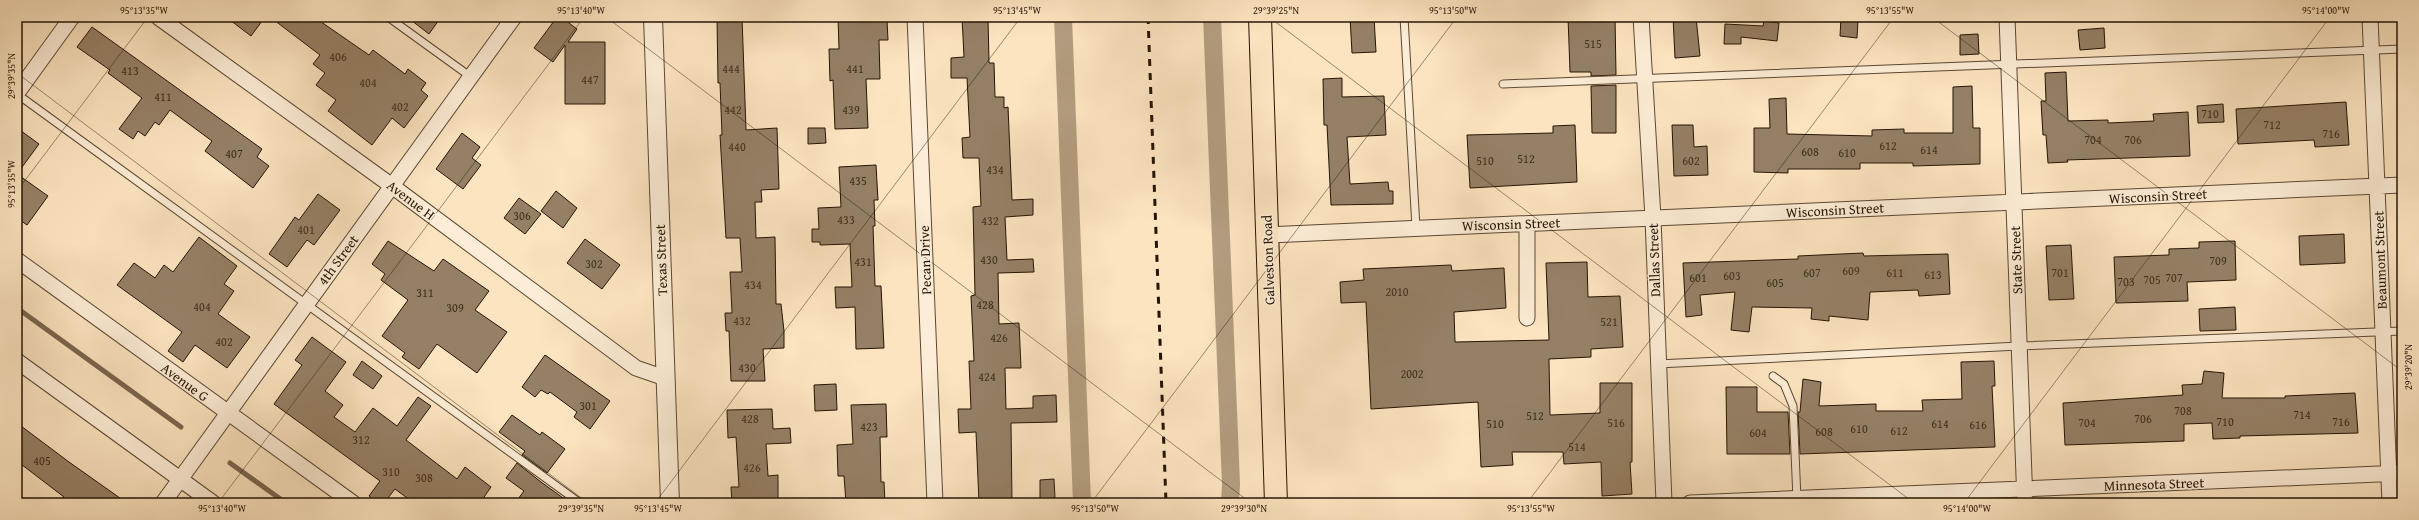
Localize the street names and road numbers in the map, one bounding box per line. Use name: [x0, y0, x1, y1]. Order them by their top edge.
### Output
street label: Avenue H: [383, 175, 439, 225]
street label: Wisconsin Street: [2108, 183, 2208, 209]
street label: Wisconsin Street: [1785, 197, 1885, 223]
street label: Beaumont Street: [2368, 210, 2392, 310]
street label: Wisconsin Street: [1461, 212, 1561, 236]
street label: Galveston Road: [1256, 214, 1280, 305]
street label: Dallas Street: [1643, 223, 1665, 297]
street label: Texas Street: [650, 224, 672, 296]
street label: Pecan Drive: [914, 225, 936, 295]
street label: State Street: [2005, 225, 2027, 295]
street label: 4th Street: [313, 231, 363, 289]
street label: Avenue G: [157, 358, 213, 406]
street label: Minnesota Street: [2103, 472, 2205, 496]

